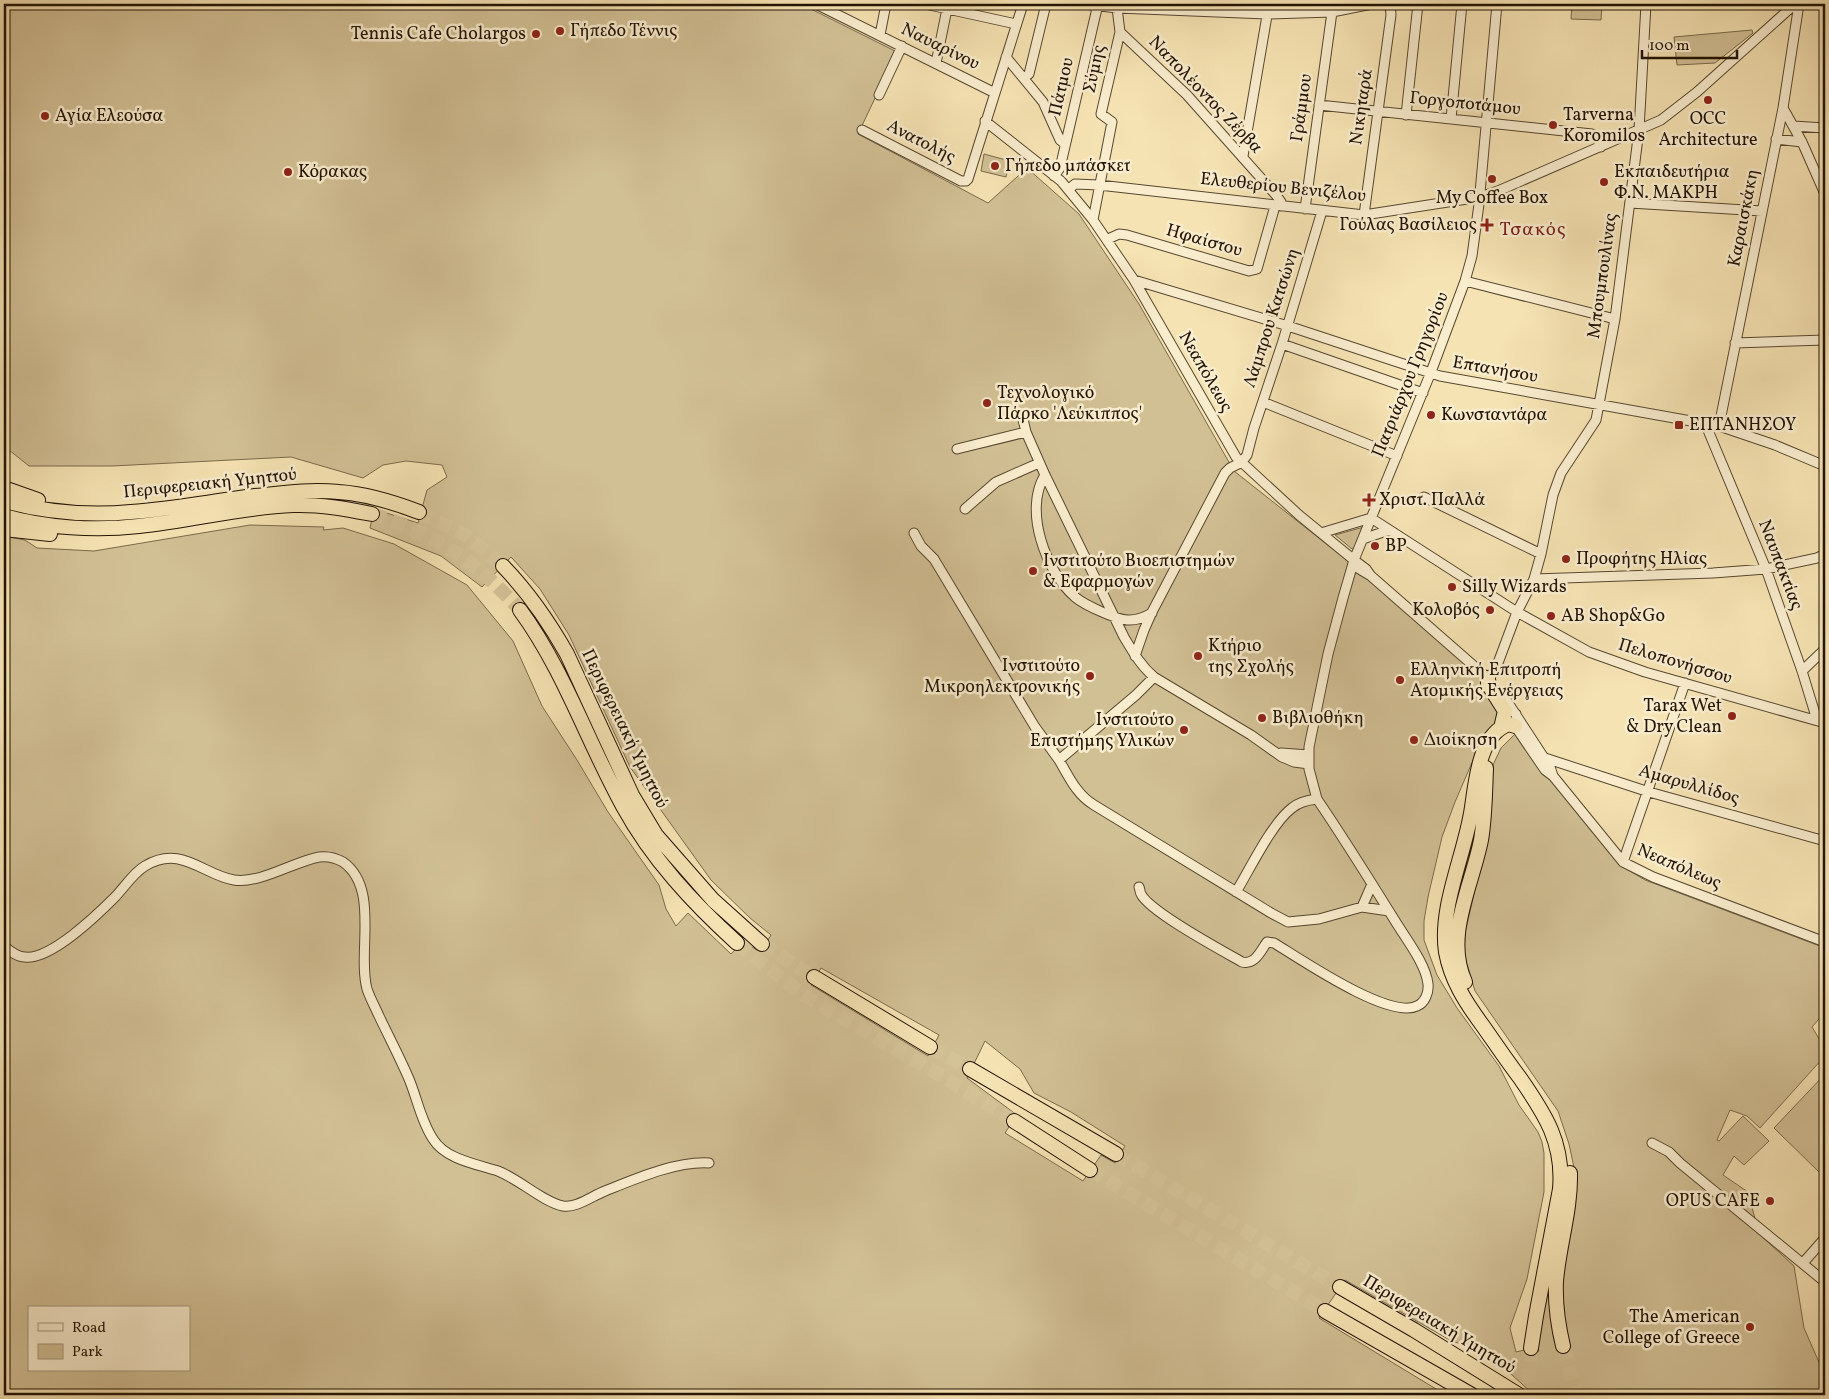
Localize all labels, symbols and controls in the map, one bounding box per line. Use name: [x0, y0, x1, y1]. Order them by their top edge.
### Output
street label: Ναυαρίνου: [896, 17, 984, 77]
place label: Γήπεδο Τέννις: [570, 19, 677, 44]
place label: Tennis Cafe Cholargos: [351, 22, 526, 47]
marker: Γήπεδο Τέννις: [554, 25, 566, 37]
marker: Tennis Cafe Cholargos: [530, 28, 542, 40]
scale bar: [1642, 28, 1736, 60]
street label: Ναπολέοντος Ζέρβα: [1142, 31, 1268, 160]
text: 100 m: [1649, 36, 1689, 57]
street label: Σύμης: [1078, 43, 1112, 95]
street label: Πάτμου: [1043, 55, 1081, 119]
street label: Νικηταρά: [1344, 67, 1380, 147]
street label: Γράμμου: [1285, 72, 1319, 144]
street label: Γοργοποτάμου: [1408, 86, 1522, 122]
marker: OCC Architecture: [1702, 94, 1714, 106]
place label: Tarverna Koromilos: [1563, 103, 1645, 149]
place label: Αγία Ελεούσα: [55, 104, 163, 129]
place label: OCC Architecture: [1658, 107, 1758, 153]
marker: Αγία Ελεούσα: [39, 110, 51, 122]
street label: Ανατολής: [882, 114, 960, 170]
marker: Tarverna Koromilos: [1547, 119, 1559, 131]
place label: Γήπεδο μπάσκετ: [1005, 154, 1131, 179]
place label: Κόρακας: [298, 160, 367, 185]
marker: Γήπεδο μπάσκετ: [989, 160, 1001, 172]
place label: Εκπαιδευτήρια Φ.Ν. ΜΑΚΡΗ: [1614, 160, 1730, 206]
marker: Κόρακας: [282, 166, 294, 178]
street label: Ελευθερίου Βενιζέλου: [1199, 167, 1367, 209]
street label: Καραισκάκη: [1722, 167, 1766, 269]
marker: My Coffee Box: [1486, 173, 1498, 185]
marker: Εκπαιδευτήρια Φ.Ν. ΜΑΚΡΗ: [1598, 176, 1610, 188]
place label: My Coffee Box: [1436, 186, 1548, 211]
street label: Μπουμπουλίνας: [1582, 212, 1624, 340]
place label: Γούλας Βασίλειος: [1339, 213, 1477, 238]
district label: Τσακός: [1500, 217, 1566, 243]
street label: Ηφαίστου: [1163, 218, 1245, 264]
marker: Γούλας Βασίλειος: [1481, 219, 1493, 231]
street label: Λάμπρου Κατσώνη: [1238, 245, 1306, 391]
street label: Πατριάρχου Γρηγορίου: [1366, 288, 1456, 462]
street label: Νεαπόλεως: [1172, 327, 1238, 417]
street label: Επτανήσου: [1450, 350, 1540, 390]
place label: Τεχνολογικό Πάρκο 'Λεύκιππος': [997, 381, 1142, 427]
marker: Τεχνολογικό Πάρκο 'Λεύκιππος': [981, 397, 993, 409]
place label: Κωνσταντάρα: [1441, 403, 1547, 428]
marker: Κωνσταντάρα: [1425, 409, 1437, 421]
place label: ΕΠΤΑΝΗΣΟΥ: [1689, 413, 1796, 438]
marker: ΕΠΤΑΝΗΣΟΥ: [1673, 419, 1685, 431]
street label: Περιφερειακή Υμηττού: [122, 462, 298, 506]
place label: Χριστ. Παλλά: [1379, 488, 1485, 513]
marker: Χριστ. Παλλά: [1363, 494, 1375, 506]
street label: Ναυπακτίας: [1751, 516, 1809, 614]
place label: BP: [1385, 534, 1407, 559]
marker: BP: [1369, 540, 1381, 552]
place label: Προφήτης Ηλίας: [1576, 547, 1707, 572]
place label: Ινστιτούτο Βιοεπιστημών & Εφαρμογών: [1043, 549, 1235, 595]
marker: Προφήτης Ηλίας: [1560, 553, 1572, 565]
marker: Ινστιτούτο Βιοεπιστημών & Εφαρμογών: [1027, 565, 1039, 577]
place label: Silly Wizards: [1462, 575, 1567, 600]
marker: Silly Wizards: [1446, 581, 1458, 593]
place label: Κολοβός: [1412, 598, 1480, 623]
marker: Κολοβός: [1484, 604, 1496, 616]
place label: ΑΒ Shop&Go: [1561, 604, 1665, 629]
marker: ΑΒ Shop&Go: [1545, 610, 1557, 622]
street label: Πελοπονήσσου: [1615, 633, 1735, 691]
place label: Κτήριο της Σχολής: [1208, 634, 1294, 680]
street label: Περιφερειακή Υμηττού: [575, 645, 673, 813]
marker: Κτήριο της Σχολής: [1192, 650, 1204, 662]
place label: Ινστιτούτο Μικροηλεκτρονικής: [924, 654, 1080, 700]
place label: Ελληνική Επιτροπή Ατομικής Ενέργειας: [1410, 658, 1563, 704]
marker: Ινστιτούτο Μικροηλεκτρονικής: [1084, 670, 1096, 682]
marker: Ελληνική Επιτροπή Ατομικής Ενέργειας: [1394, 674, 1406, 686]
place label: Tarax Wet & Dry Clean: [1626, 694, 1722, 740]
place label: Βιβλιοθήκη: [1272, 706, 1364, 731]
place label: Ινστιτούτο Επιστήμης Υλικών: [1030, 708, 1174, 754]
marker: Tarax Wet & Dry Clean: [1726, 710, 1738, 722]
marker: Βιβλιοθήκη: [1256, 712, 1268, 724]
marker: Ινστιτούτο Επιστήμης Υλικών: [1178, 724, 1190, 736]
place label: Διοίκηση: [1424, 728, 1498, 753]
marker: Διοίκηση: [1408, 734, 1420, 746]
street label: Αμαρυλλίδος: [1636, 759, 1742, 811]
street label: Νεαπόλεως: [1633, 838, 1725, 896]
place label: OPUS CAFE: [1666, 1189, 1760, 1214]
marker: OPUS CAFE: [1764, 1195, 1776, 1207]
street label: Περιφερειακή Υμηττού: [1358, 1269, 1520, 1381]
place label: The American College of Greece: [1603, 1305, 1740, 1351]
legend: [28, 1306, 190, 1372]
text: Road: [72, 1318, 106, 1339]
marker: The American College of Greece: [1744, 1321, 1756, 1333]
text: Park: [72, 1342, 103, 1363]

